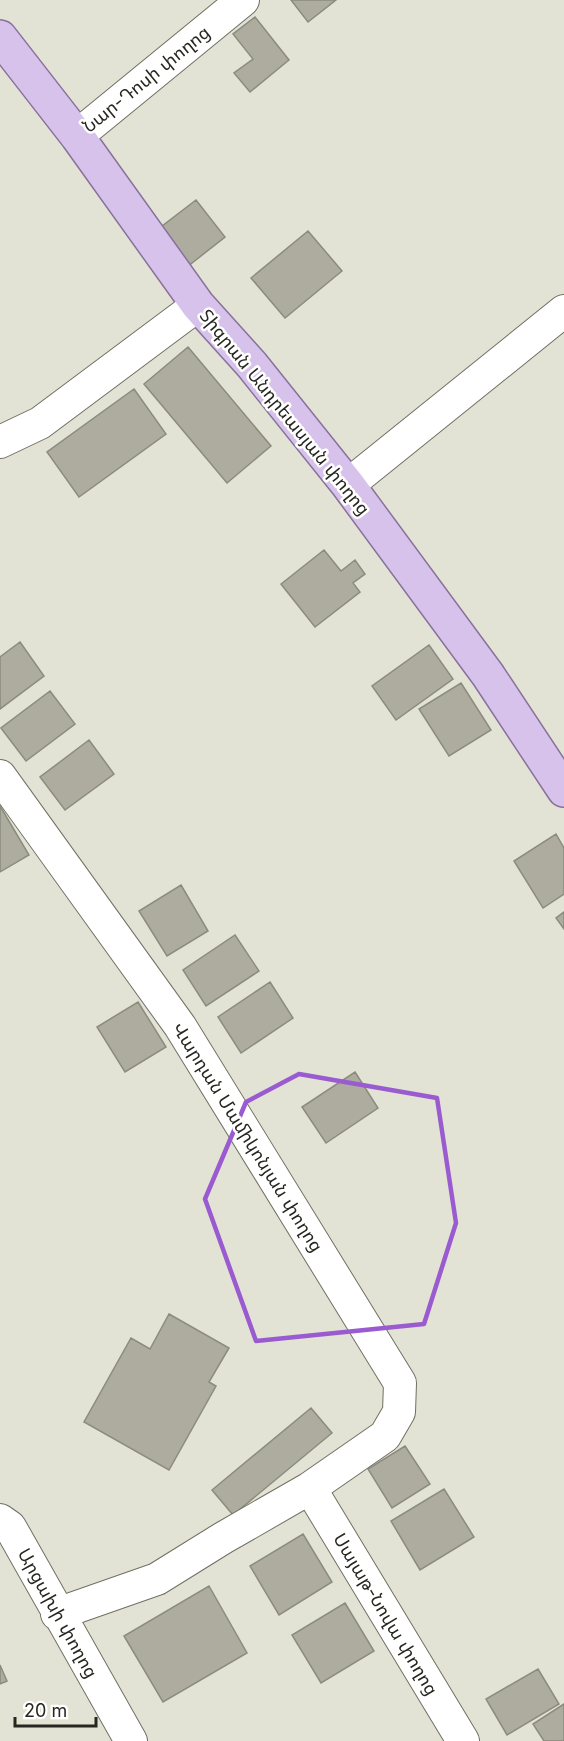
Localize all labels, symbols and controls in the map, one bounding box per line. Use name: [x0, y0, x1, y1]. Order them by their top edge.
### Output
street label: Նար-Դոսի փողոց: [78, 21, 214, 137]
street label: Տիգրան Անդրեասյան փողոց: [196, 305, 374, 519]
street label: Վարդան Մամիկոնյան փողոց: [168, 1018, 328, 1256]
street label: Սայաթ-Նովա փողոց: [329, 1529, 443, 1699]
street label: Արցախի փողոց: [14, 1545, 102, 1681]
scale bar: [15, 1690, 96, 1728]
text: 20 m: [24, 1700, 67, 1721]

